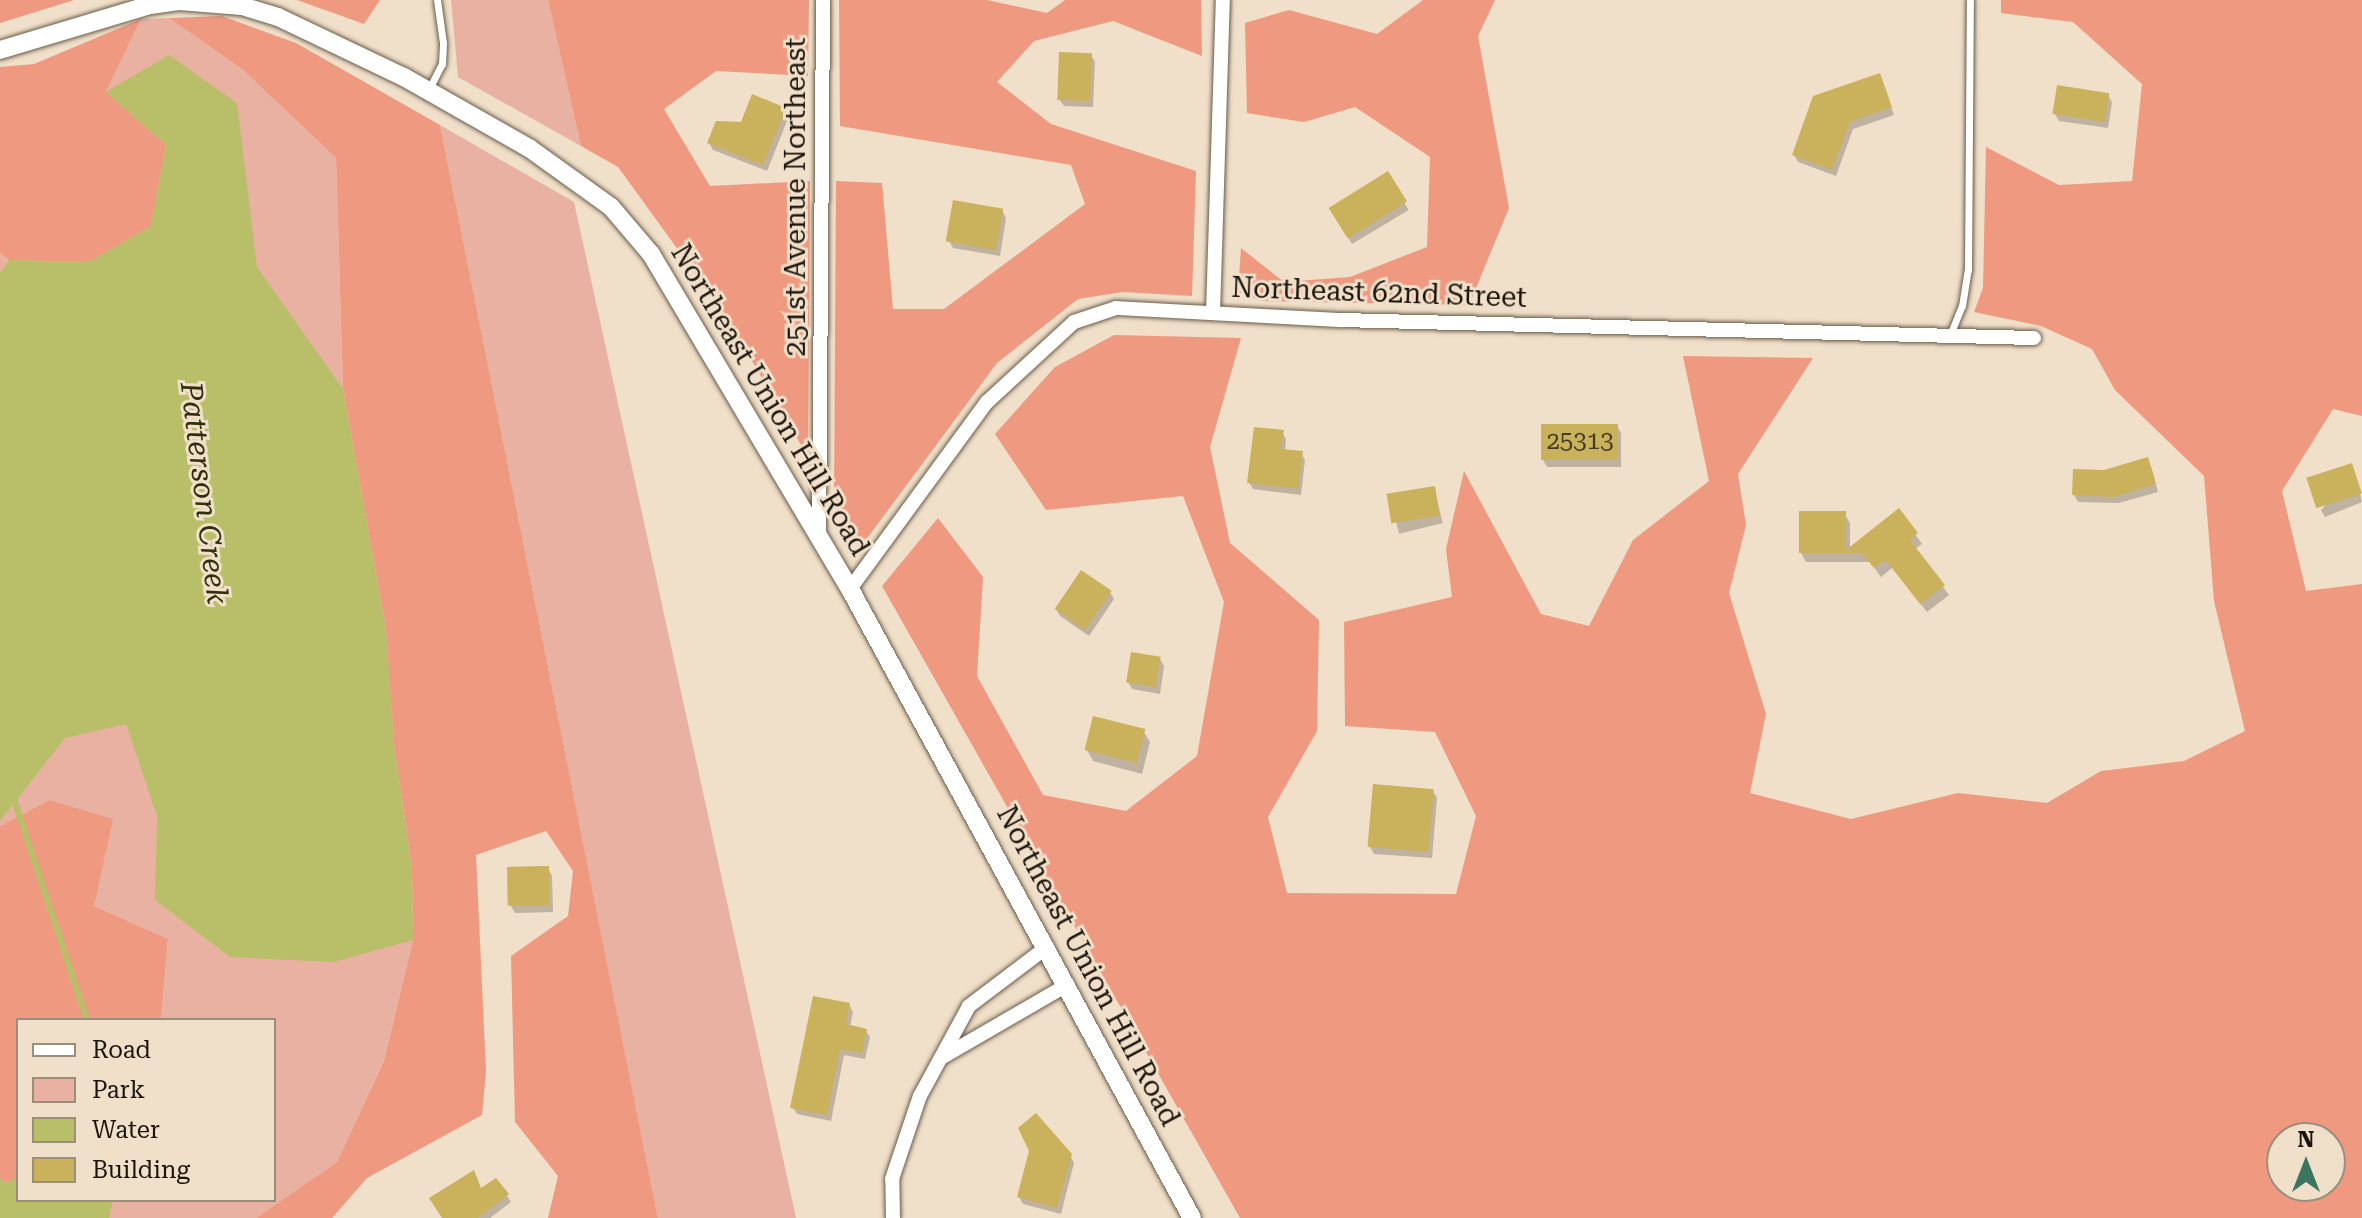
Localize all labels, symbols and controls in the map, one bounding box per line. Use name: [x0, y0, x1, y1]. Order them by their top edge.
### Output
street label: 251st Avenue Northeast: [779, 37, 813, 357]
street label: Northeast Union Hill Road: [663, 238, 877, 562]
street label: Northeast 62nd Street: [1231, 271, 1527, 315]
water label: Patterson Creek: [173, 380, 235, 606]
house number: 25313: [1546, 428, 1614, 456]
street label: Northeast Union Hill Road: [989, 800, 1187, 1132]
legend: [16, 1018, 276, 1202]
text: Road: [92, 1036, 151, 1064]
text: Park: [92, 1076, 145, 1104]
text: Water: [92, 1116, 160, 1144]
north arrow: [2266, 1122, 2346, 1202]
text: N: [2298, 1127, 2314, 1152]
text: Building: [92, 1156, 190, 1184]

